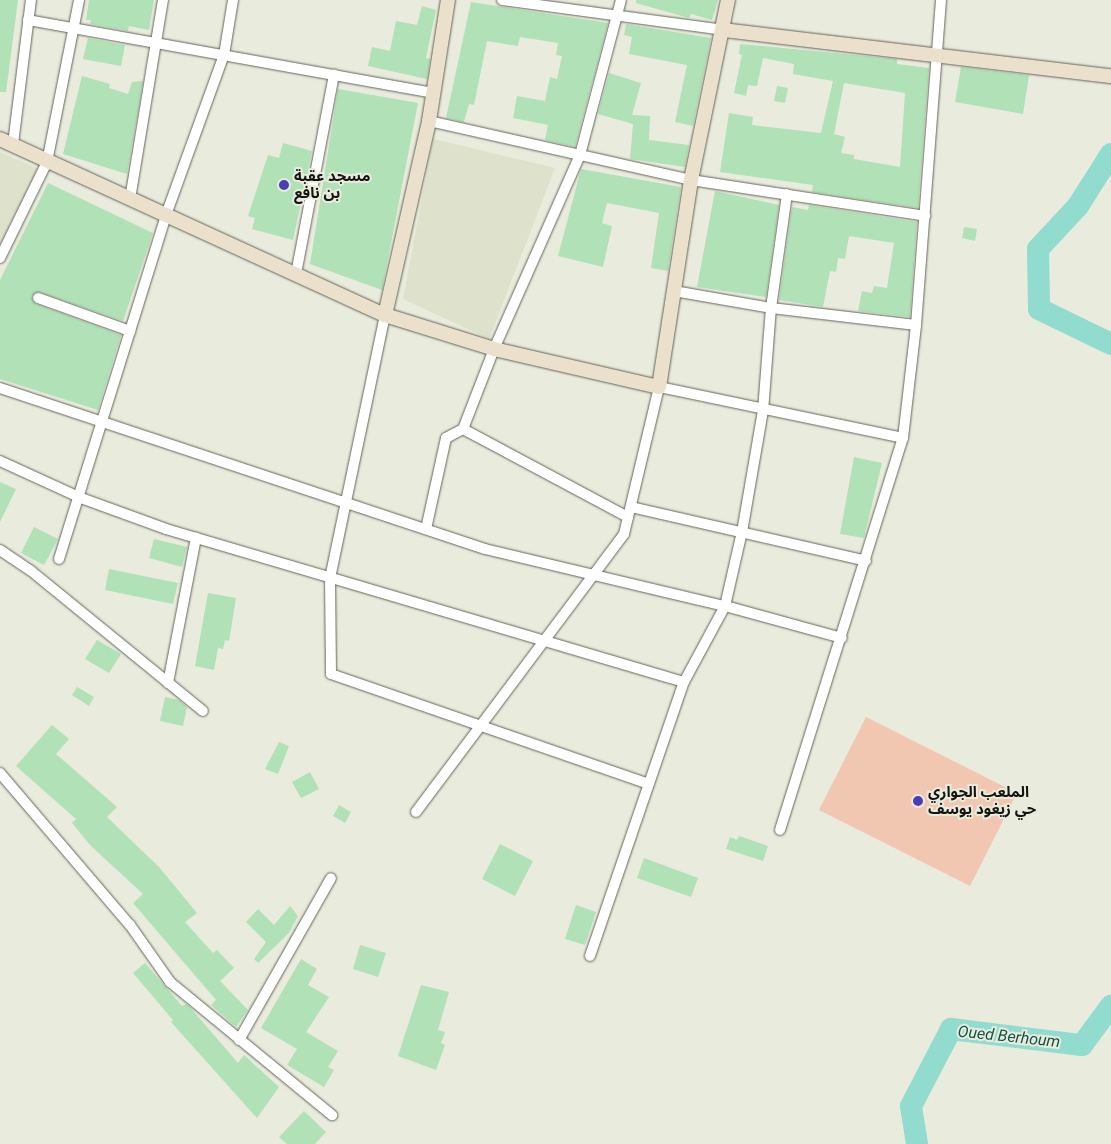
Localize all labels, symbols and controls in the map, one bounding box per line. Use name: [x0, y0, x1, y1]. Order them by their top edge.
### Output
place label: مسجد عقبة بن نافع: [294, 167, 371, 202]
marker: مسجد عقبة بن نافع: [278, 179, 290, 191]
place label: الملعب الجواري حي زيغود يوسف: [928, 783, 1036, 818]
marker: الملعب الجواري حي زيغود يوسف: [912, 795, 924, 807]
water label: Oued Berhoum: [957, 1022, 1061, 1052]

